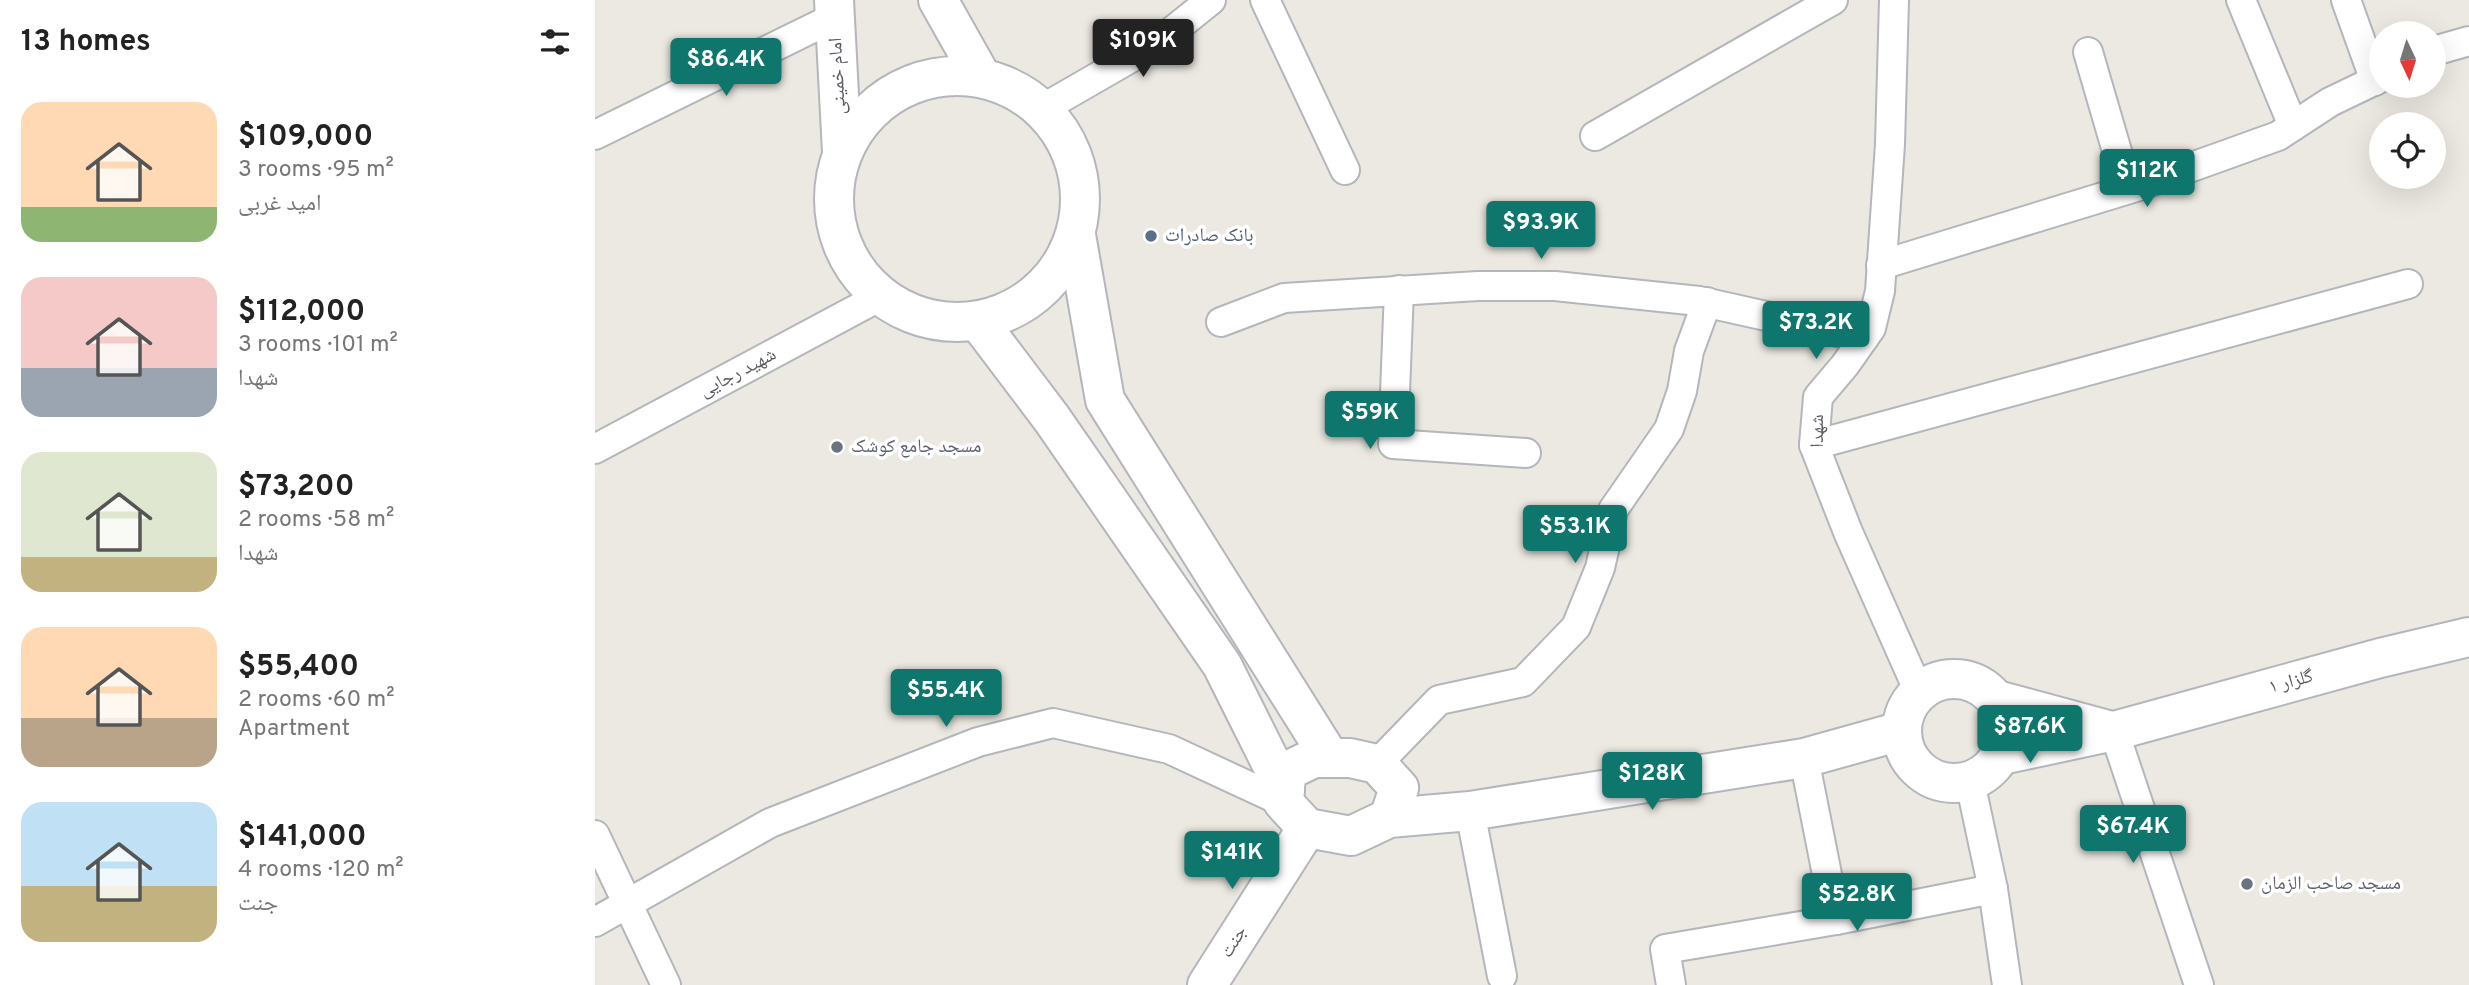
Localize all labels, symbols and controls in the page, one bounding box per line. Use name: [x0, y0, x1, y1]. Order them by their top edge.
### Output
pin: $109K: [1094, 20, 1192, 79]
north arrow: [2369, 21, 2447, 98]
map controls: [2369, 21, 2446, 189]
icon: filters: [536, 23, 574, 61]
text: 13 homes: [21, 24, 151, 61]
text: $109K: [1109, 27, 1177, 56]
street label: امام خمینی: [824, 37, 852, 115]
pin: $86.4K: [669, 38, 783, 98]
text: $86.4K: [686, 46, 766, 75]
button: locate: [2369, 112, 2446, 189]
text: $109,000: [238, 119, 373, 156]
icon: home: [77, 130, 161, 214]
pin: $112K: [2098, 150, 2196, 209]
text: 3 rooms · 95 m²: [238, 156, 394, 185]
text: $112K: [2116, 157, 2178, 186]
text: امید غربی: [238, 190, 322, 219]
pin: $93.9K: [1484, 202, 1598, 261]
text: $93.9K: [1502, 209, 1580, 238]
place label: بانک صادرات: [1165, 224, 1254, 248]
marker: بانک صادرات: [1143, 228, 1159, 244]
text: $112,000: [238, 294, 365, 331]
pin: $73.2K: [1759, 302, 1873, 361]
icon: home: [77, 305, 161, 389]
text: $73.2K: [1778, 309, 1854, 338]
text: 3 rooms · 101 m²: [238, 331, 398, 360]
street label: شهید رجایی: [695, 343, 781, 403]
text: شهدا: [238, 365, 278, 394]
pin: $59K: [1329, 392, 1411, 451]
text: $59K: [1341, 399, 1399, 428]
street label: شهدا: [1806, 414, 1830, 448]
place label: مسجد جامع کوشک: [851, 435, 982, 459]
marker: مسجد جامع کوشک: [829, 439, 845, 455]
text: $73,200: [238, 469, 354, 506]
icon: home: [77, 480, 161, 564]
pin: $53.1K: [1518, 505, 1632, 565]
text: 2 rooms · 58 m²: [238, 506, 394, 535]
text: $53.1K: [1539, 513, 1611, 542]
text: شهدا: [238, 540, 278, 569]
text: $55,400: [238, 649, 359, 686]
icon: home: [77, 655, 161, 739]
street label: گلزار ۱: [2266, 665, 2316, 699]
pin: $55.4K: [889, 670, 1003, 729]
text: $55.4K: [907, 677, 985, 706]
text: 2 rooms · 60 m²: [238, 686, 395, 715]
pin: $87.6K: [1973, 706, 2087, 765]
text: $87.6K: [1993, 713, 2067, 742]
text: Apartment: [238, 715, 350, 744]
pin: $128K: [1603, 752, 1701, 812]
text: $128K: [1618, 760, 1686, 789]
pin: $67.4K: [2076, 806, 2190, 865]
text: $67.4K: [2096, 813, 2170, 842]
text: $141,000: [238, 819, 367, 856]
icon: home: [77, 830, 161, 914]
pin: $141K: [1183, 832, 1281, 891]
text: $141K: [1200, 839, 1264, 868]
text: 4 rooms · 120 m²: [238, 856, 404, 885]
place label: مسجد صاحب الزمان: [2261, 872, 2401, 896]
pin: $52.8K: [1800, 874, 1914, 933]
marker: مسجد صاحب الزمان: [2239, 876, 2255, 892]
text: $52.8K: [1818, 881, 1896, 910]
text: جنت: [238, 890, 278, 919]
street label: جنت: [1215, 922, 1253, 962]

